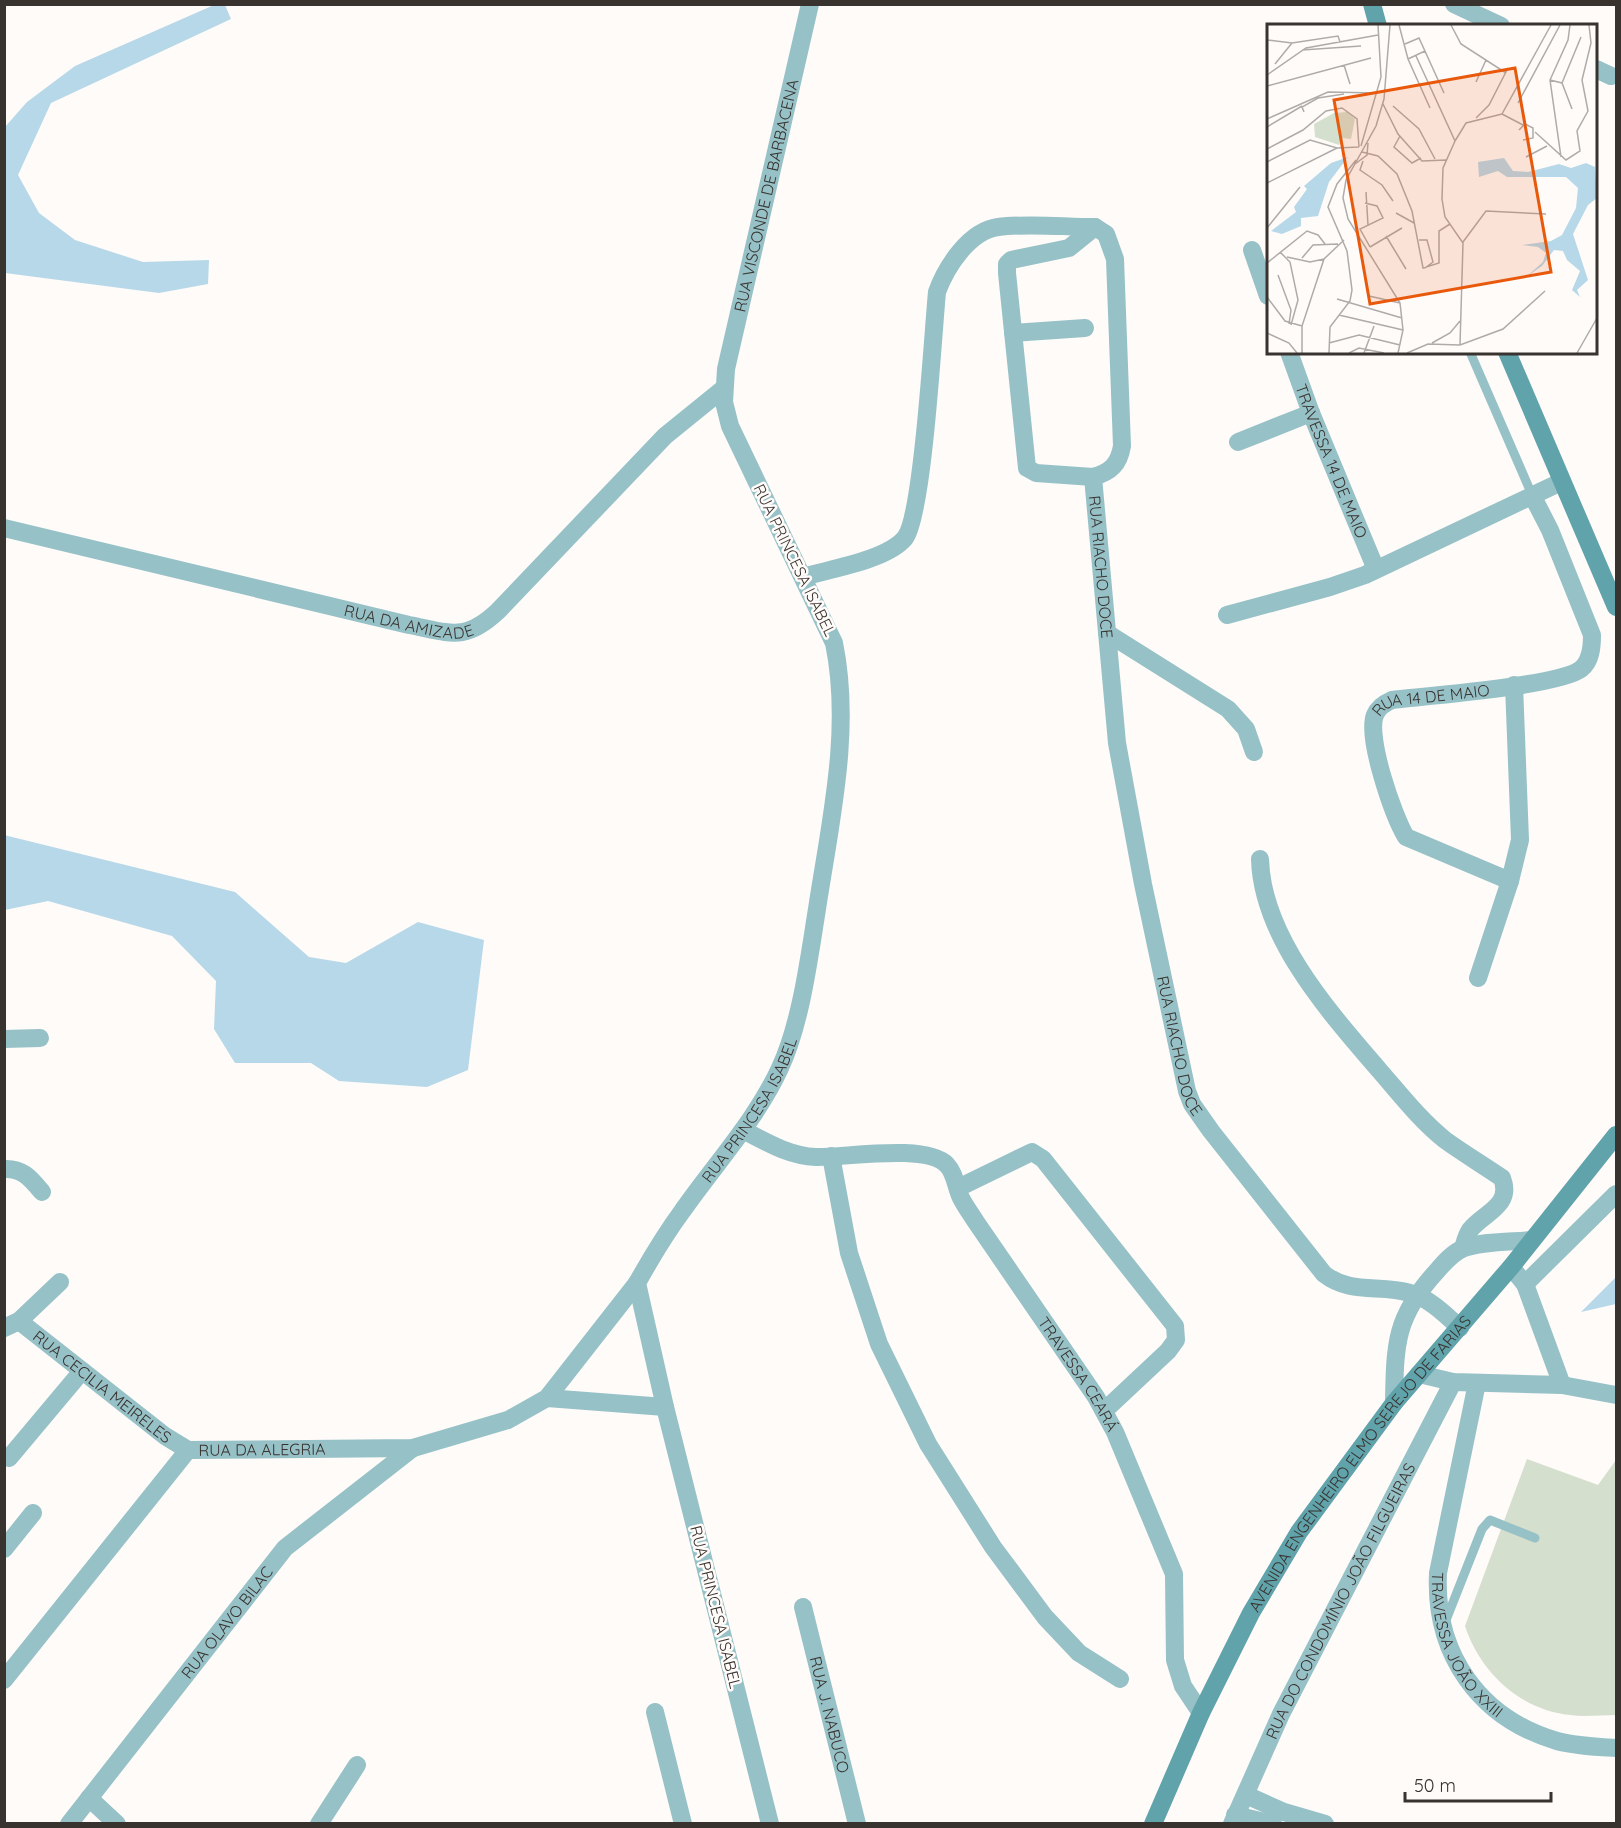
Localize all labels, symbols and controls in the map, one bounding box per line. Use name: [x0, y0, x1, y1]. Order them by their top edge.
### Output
inset map: [1267, 24, 1597, 354]
street label: RUA VISCONDE DE BARBACENA: [729, 77, 802, 314]
street label: TRAVESSA 14 DE MAIO: [1291, 381, 1372, 541]
street label: RUA PRINCESA ISABEL: [749, 481, 841, 640]
street label: RUA RIACHO DOCE: [1085, 494, 1118, 639]
street label: RUA DA AMIZADE: [342, 600, 476, 643]
street label: RUA 14 DE MAIO: [1367, 680, 1491, 720]
street label: RUA RIACHO DOCE: [1153, 974, 1207, 1120]
street label: RUA PRINCESA ISABEL: [697, 1035, 801, 1186]
street label: AVENIDA ENGENHEIRO ELMO SEREJO DE FARIAS: [1244, 1311, 1475, 1615]
street label: TRAVESSA CEARÁ: [1034, 1313, 1123, 1435]
street label: RUA CECILIA MEIRELES: [29, 1326, 175, 1447]
street label: RUA DA ALEGRIA: [198, 1439, 326, 1460]
street label: RUA DO CONDOMÍNIO JOÃO FILGUEIRAS: [1261, 1459, 1419, 1742]
street label: RUA PRINCESA ISABEL: [686, 1524, 746, 1691]
street label: RUA OLAVO BILAC: [177, 1562, 277, 1683]
street label: TRAVESSA JOÃO XXIII: [1428, 1572, 1507, 1722]
street label: RUA J. NABUCO: [806, 1654, 854, 1775]
scale bar: [1405, 1765, 1550, 1803]
text: 50 m: [1414, 1774, 1456, 1797]

